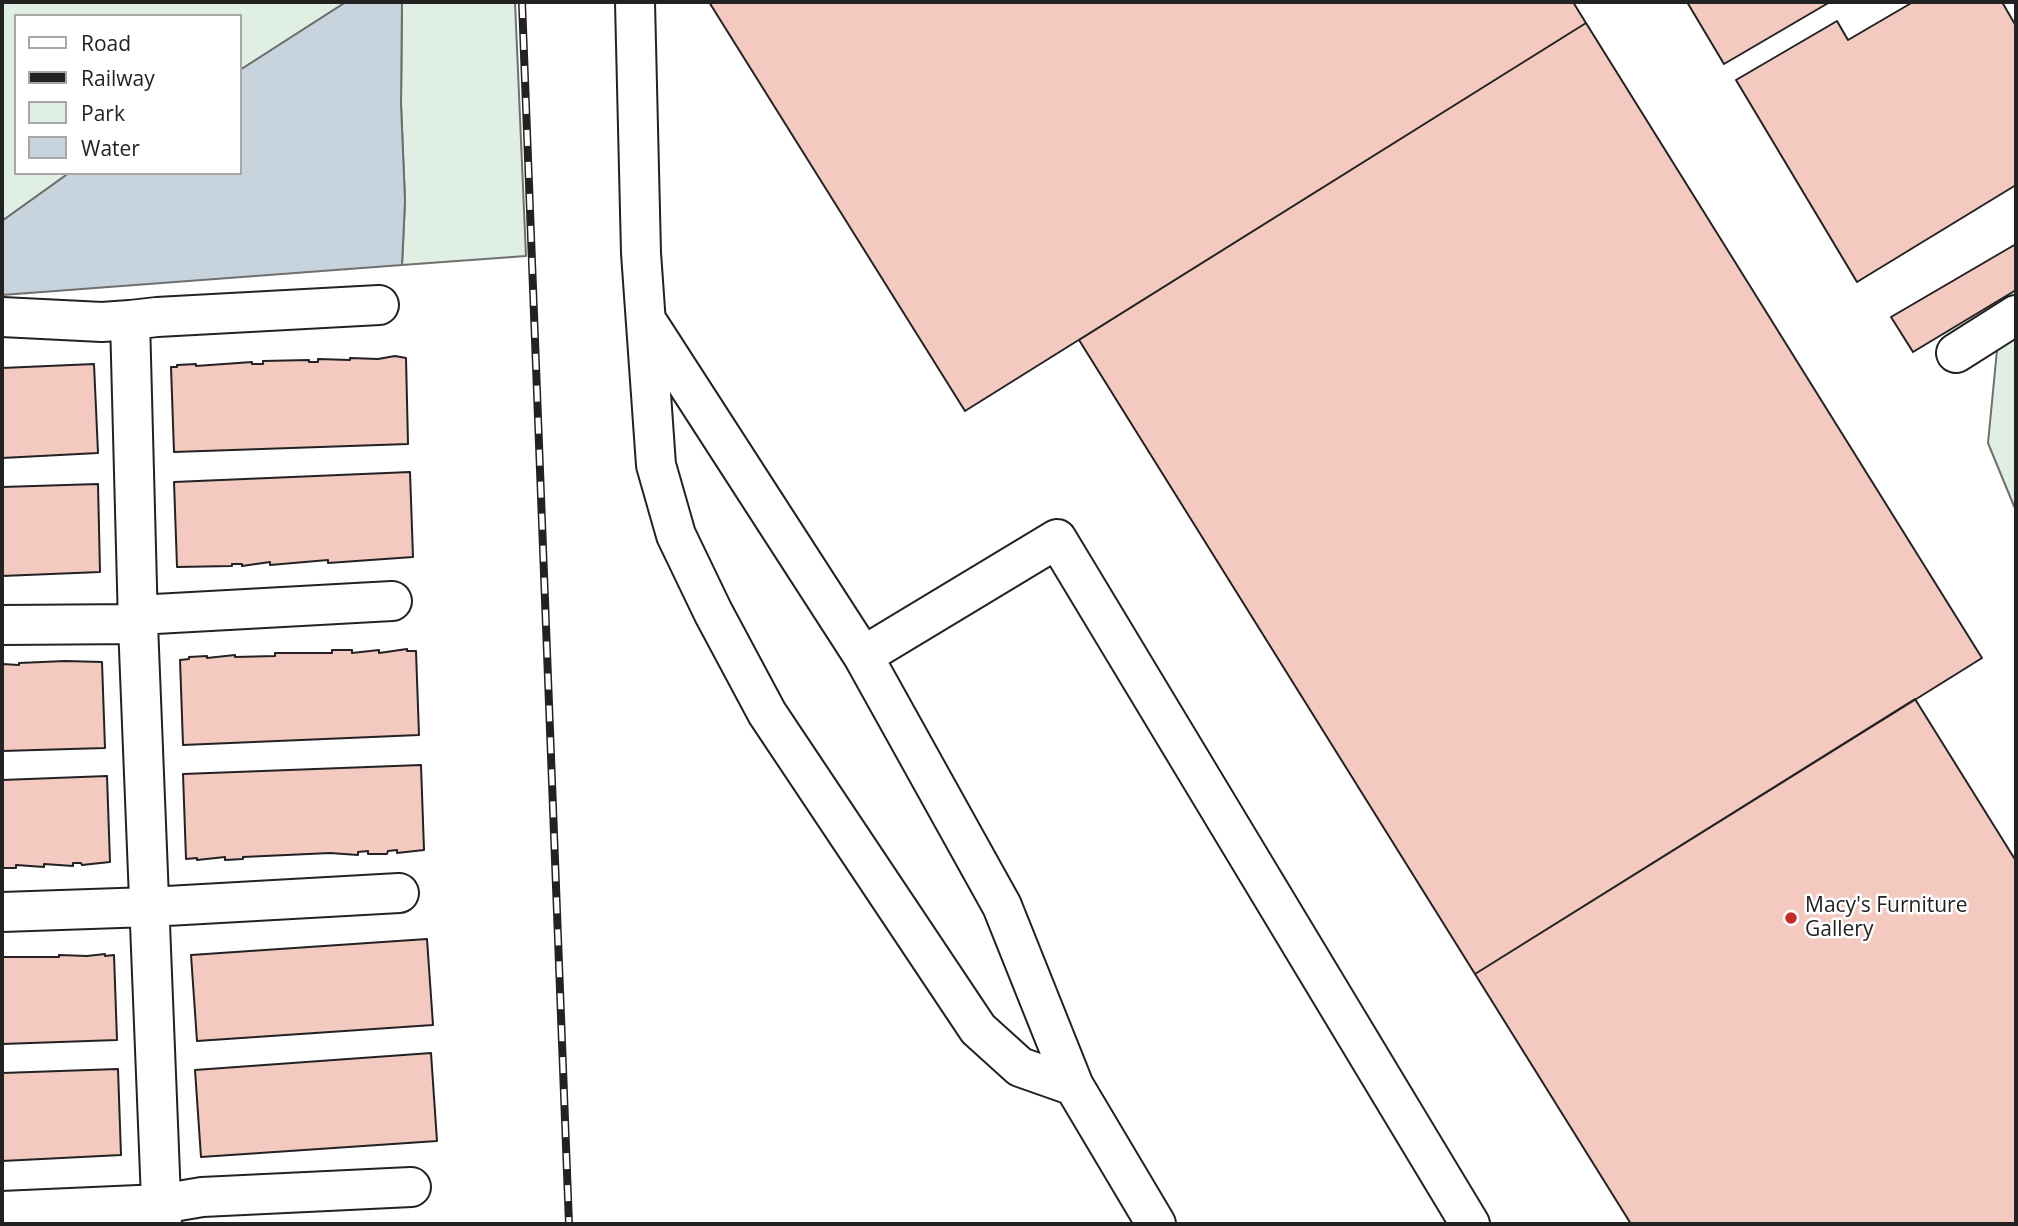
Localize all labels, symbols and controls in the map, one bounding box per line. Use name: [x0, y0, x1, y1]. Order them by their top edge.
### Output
legend: [14, 14, 242, 175]
text: Road: [81, 29, 131, 57]
text: Railway: [81, 64, 155, 92]
text: Park: [81, 99, 125, 127]
text: Water: [81, 134, 140, 162]
place label: Macy's Furniture Gallery: [1805, 893, 1967, 943]
marker: Macy's Furniture Gallery: [1783, 910, 1799, 926]

